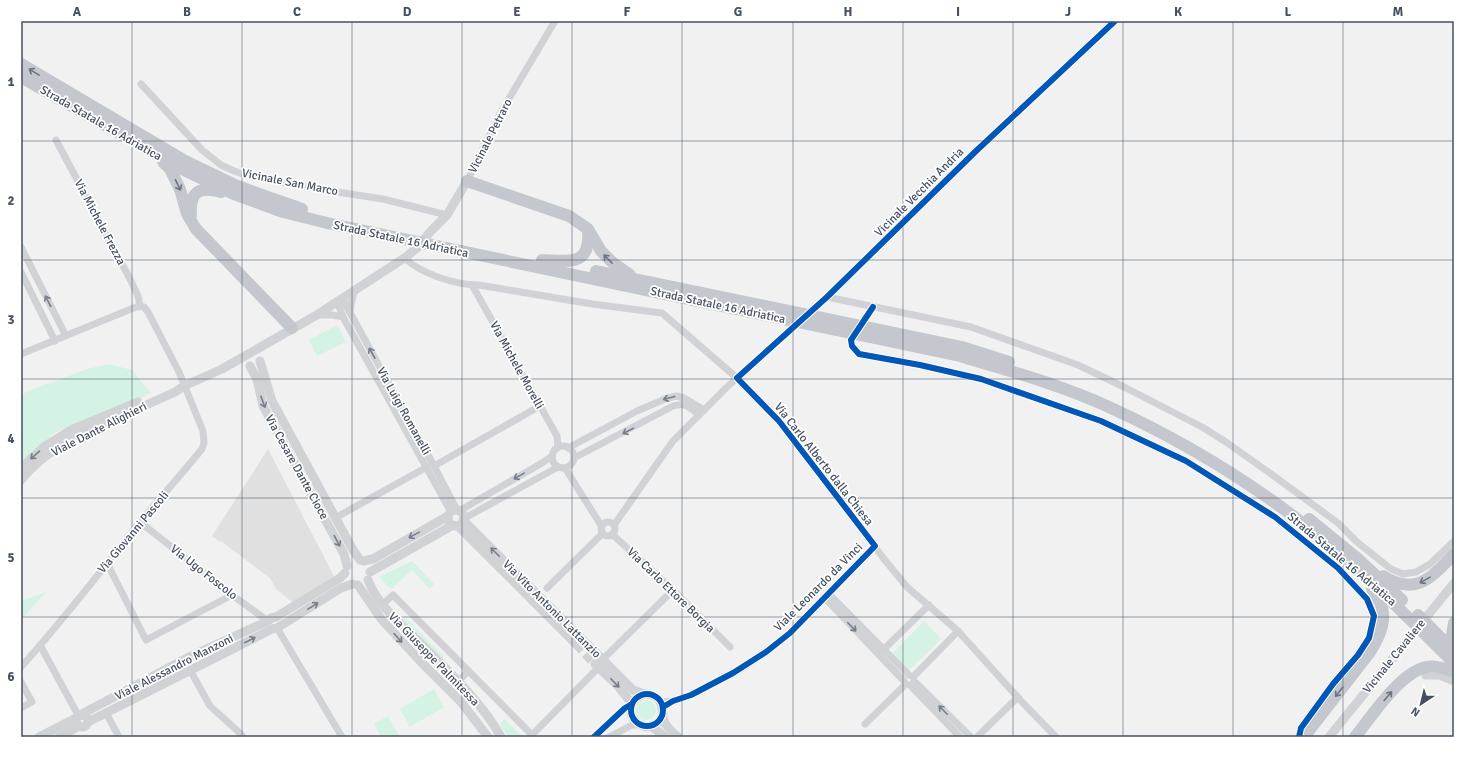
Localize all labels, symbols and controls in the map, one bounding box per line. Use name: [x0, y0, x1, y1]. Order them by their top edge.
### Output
text: A: [73, 4, 82, 20]
text: B: [183, 4, 191, 20]
text: C: [293, 4, 301, 20]
text: D: [403, 4, 412, 20]
text: E: [513, 4, 521, 20]
text: F: [624, 4, 631, 20]
text: G: [734, 4, 742, 20]
text: H: [844, 4, 852, 20]
text: I: [956, 4, 960, 20]
text: J: [1065, 4, 1071, 20]
text: K: [1174, 4, 1182, 20]
text: L: [1285, 4, 1292, 20]
text: M: [1393, 4, 1404, 20]
one-way arrow: [28, 68, 40, 76]
text: 1: [7, 74, 15, 90]
street label: Strada Statale 16 Adriatica: [37, 82, 164, 164]
street label: Vicinale Petraro: [465, 97, 516, 176]
street label: Vicinale Vecchia Andria: [872, 145, 967, 240]
street label: Vicinale San Marco: [241, 166, 339, 199]
street label: Via Michele Frezza: [71, 177, 128, 268]
one-way arrow: [175, 179, 182, 191]
text: 2: [7, 193, 15, 209]
street label: Strada Statale 16 Adriatica: [332, 218, 470, 261]
one-way arrow: [603, 254, 613, 264]
street label: Strada Statale 16 Adriatica: [649, 284, 787, 327]
one-way arrow: [44, 295, 52, 307]
text: 3: [7, 312, 15, 328]
street label: Via Michele Morelli: [486, 319, 547, 412]
one-way arrow: [368, 347, 376, 359]
street label: Via Luigi Romanelli: [373, 365, 434, 458]
one-way arrow: [662, 395, 675, 403]
one-way arrow: [259, 396, 267, 408]
street label: Viale Dante Alighieri: [49, 399, 150, 460]
street label: Via Carlo Alberto dalla Chiesa: [771, 400, 876, 529]
street label: Via Cesare Dante Cioce: [262, 412, 332, 522]
one-way arrow: [622, 427, 634, 435]
text: 4: [7, 431, 15, 447]
one-way arrow: [30, 450, 41, 459]
one-way arrow: [513, 473, 525, 481]
street label: Via Giovanni Pascoli: [95, 488, 172, 577]
street label: Strada Statale 16 Adriatica: [1284, 509, 1399, 609]
one-way arrow: [408, 532, 420, 540]
one-way arrow: [334, 535, 342, 547]
street label: Viale Leonardo da Vinci: [771, 540, 866, 635]
street label: Via Ugo Foscolo: [167, 542, 240, 603]
street label: Via Carlo Ettore Borgia: [624, 545, 718, 636]
one-way arrow: [490, 547, 500, 557]
text: 5: [7, 550, 15, 566]
street label: Via Vito Antonio Lattanzio: [499, 557, 604, 662]
one-way arrow: [1419, 576, 1431, 584]
one-way arrow: [307, 601, 319, 609]
street label: Via Giuseppe Palmitessa: [385, 609, 482, 709]
street label: Vicinale Cavaliere: [1360, 616, 1429, 697]
one-way arrow: [847, 622, 856, 632]
street label: Viale Alessandro Manzoni: [112, 631, 236, 704]
one-way arrow: [394, 633, 403, 643]
one-way arrow: [244, 636, 256, 643]
text: 6: [7, 669, 15, 685]
one-way arrow: [610, 678, 619, 688]
north arrow: [1401, 684, 1441, 724]
one-way arrow: [1335, 687, 1343, 698]
one-way arrow: [1384, 690, 1393, 701]
text: N: [1409, 704, 1422, 719]
one-way arrow: [938, 705, 948, 714]

